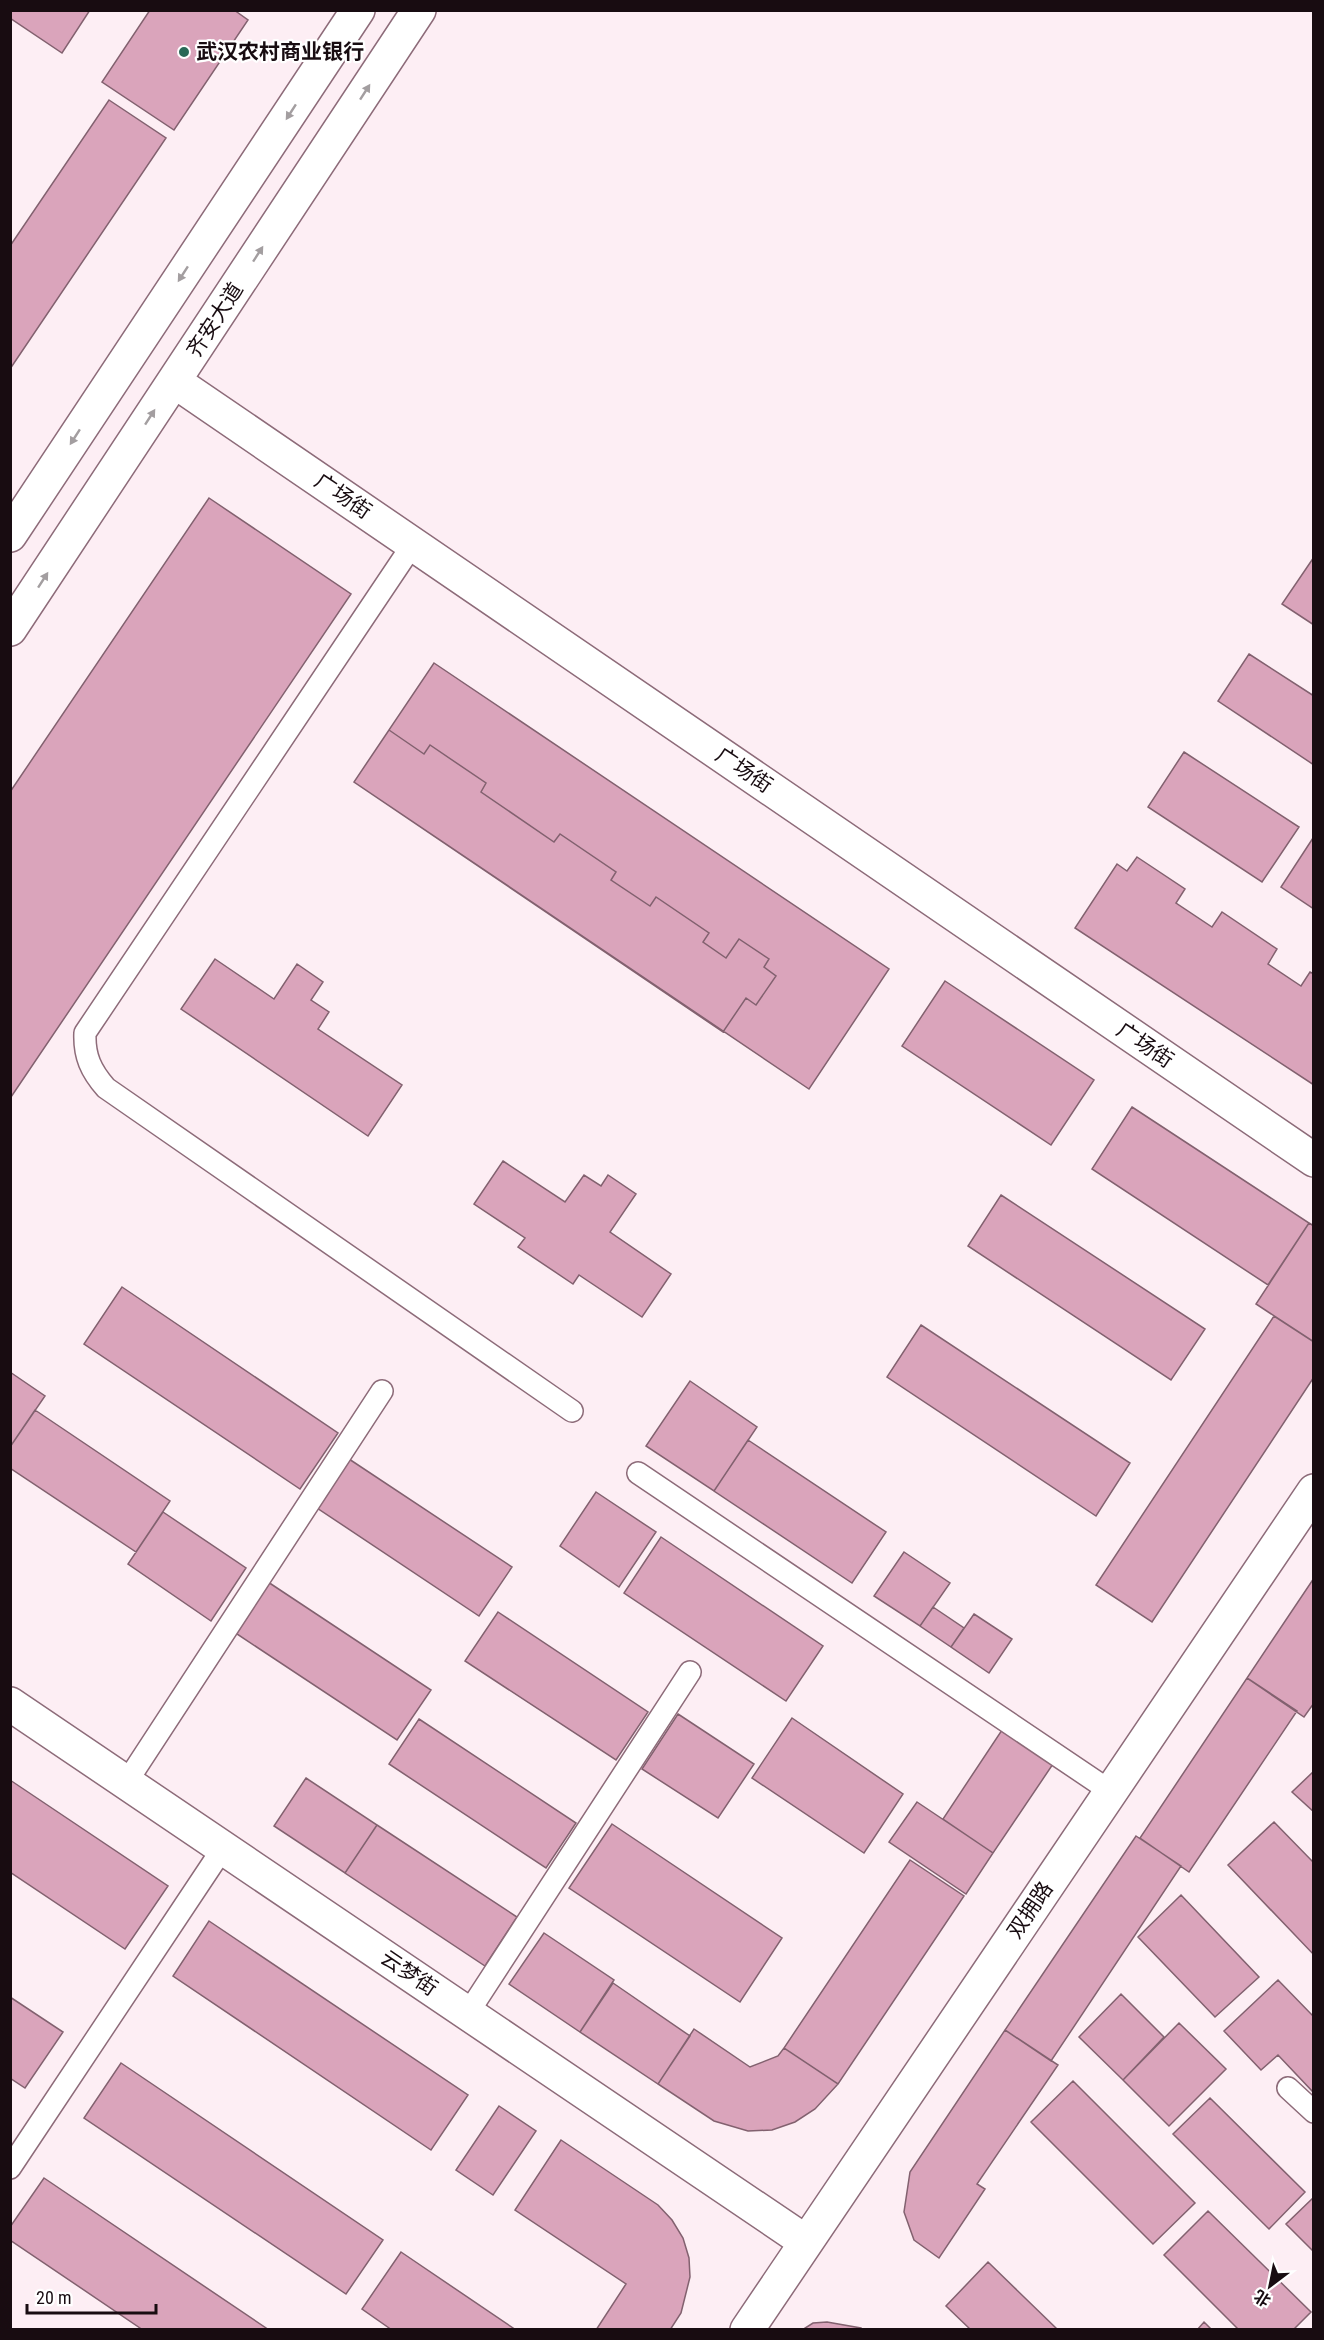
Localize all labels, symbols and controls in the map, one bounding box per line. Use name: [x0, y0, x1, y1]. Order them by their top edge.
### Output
place label: 武汉农村商业银行: [196, 40, 364, 64]
marker: 武汉农村商业银行: [177, 45, 191, 59]
one-way arrow: [360, 84, 371, 100]
one-way arrow: [285, 104, 296, 120]
one-way arrow: [252, 247, 264, 263]
one-way arrow: [177, 266, 189, 282]
street label: 齐安大道: [182, 278, 248, 362]
one-way arrow: [144, 409, 155, 425]
one-way arrow: [70, 429, 81, 445]
street label: 广场街: [310, 468, 376, 524]
one-way arrow: [37, 572, 48, 588]
street label: 广场街: [711, 742, 777, 798]
street label: 广场街: [1112, 1017, 1178, 1073]
street label: 双拥路: [1002, 1877, 1058, 1943]
street label: 云梦街: [376, 1945, 442, 2001]
north arrow: [1240, 2256, 1300, 2316]
scale bar: [27, 2277, 156, 2315]
text: 北: [1250, 2286, 1274, 2311]
text: 20 m: [36, 2287, 71, 2308]

